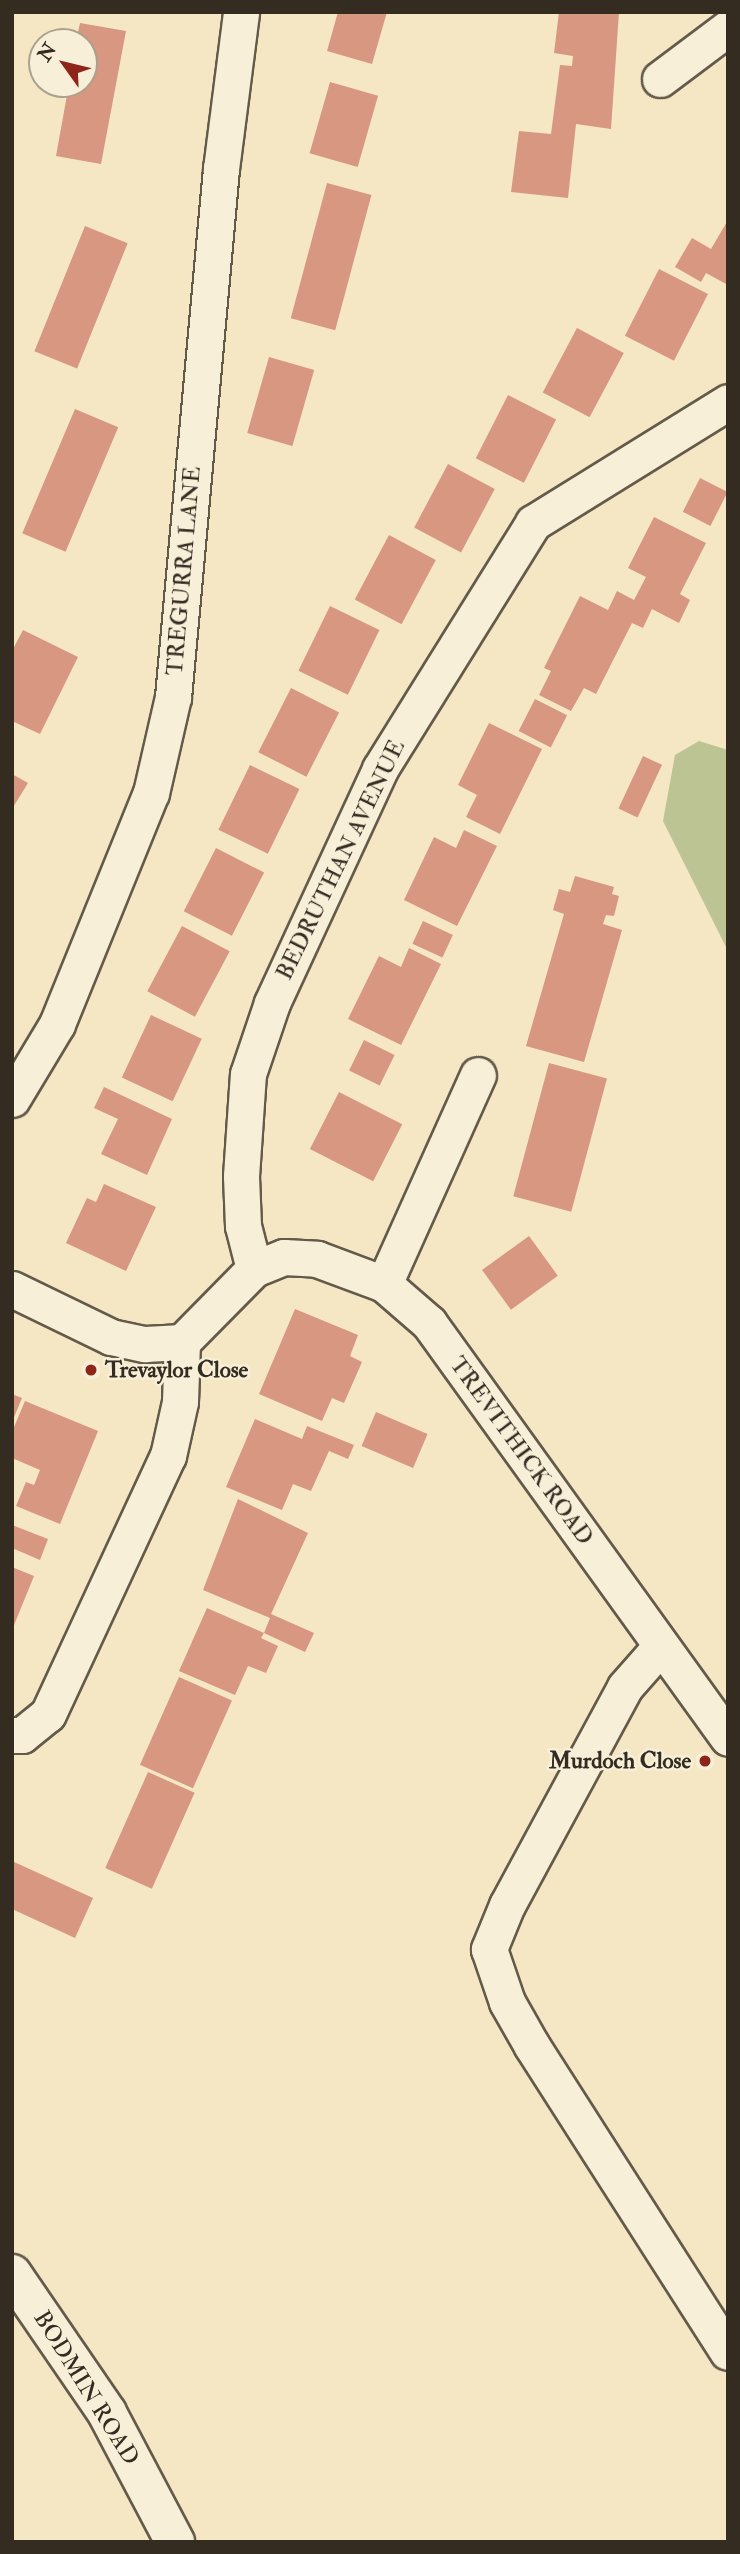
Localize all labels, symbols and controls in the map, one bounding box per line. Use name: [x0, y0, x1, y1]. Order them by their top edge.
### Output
north arrow: [28, 28, 98, 98]
text: N: [33, 39, 62, 66]
street label: TREGURRA LANE: [161, 465, 207, 677]
street label: BEDRUTHAN AVENUE: [271, 736, 411, 984]
street label: TREVITHICK ROAD: [443, 1351, 599, 1551]
place label: Trevaylor Close: [105, 1356, 248, 1384]
marker: Trevaylor Close: [83, 1362, 99, 1378]
place label: Murdoch Close: [549, 1747, 691, 1775]
marker: Murdoch Close: [697, 1753, 713, 1769]
street label: BODMIN ROAD: [27, 2306, 145, 2470]

